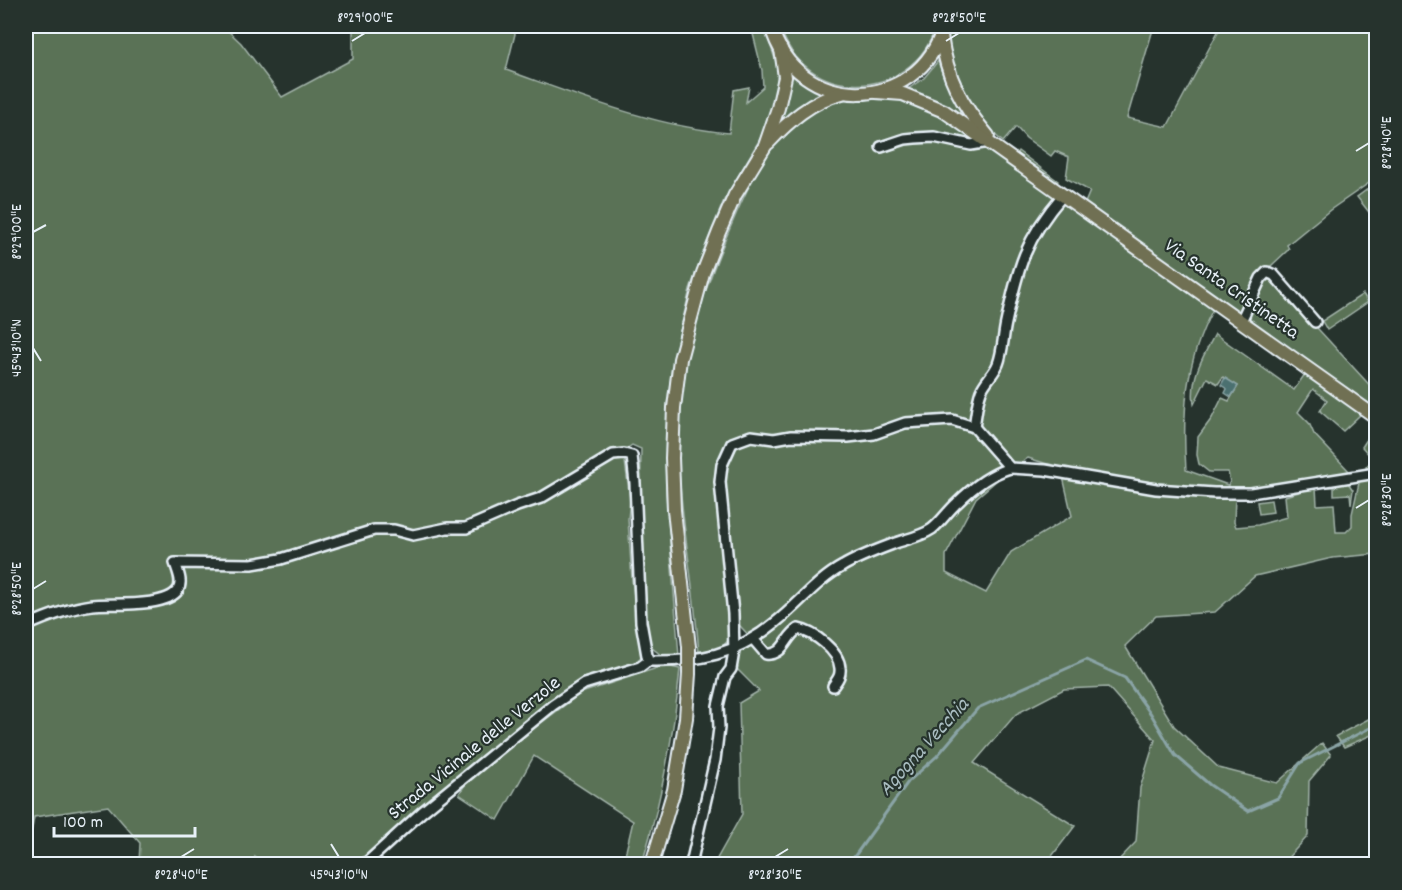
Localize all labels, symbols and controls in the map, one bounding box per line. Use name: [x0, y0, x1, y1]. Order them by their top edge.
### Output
text: 8°29'00"E: [337, 8, 393, 30]
text: 8°28'50"E: [932, 8, 986, 30]
text: 8°28'40"E: [1377, 116, 1399, 169]
text: 8°29'00"E: [7, 204, 29, 260]
street label: Via Santa Cristinetta: [1158, 233, 1305, 347]
text: 45°43'10"N: [7, 319, 29, 377]
text: 8°28'30"E: [1377, 473, 1399, 527]
text: 8°28'50"E: [7, 562, 29, 616]
street label: Strada Vicinale delle Verzole: [383, 670, 568, 828]
water label: Agogna Vecchia: [873, 691, 978, 804]
scale bar: [54, 800, 195, 838]
text: 100 m: [63, 811, 103, 836]
text: 8°28'40"E: [155, 865, 208, 887]
text: 45°43'10"N: [310, 865, 368, 887]
text: 8°28'30"E: [748, 865, 802, 887]

